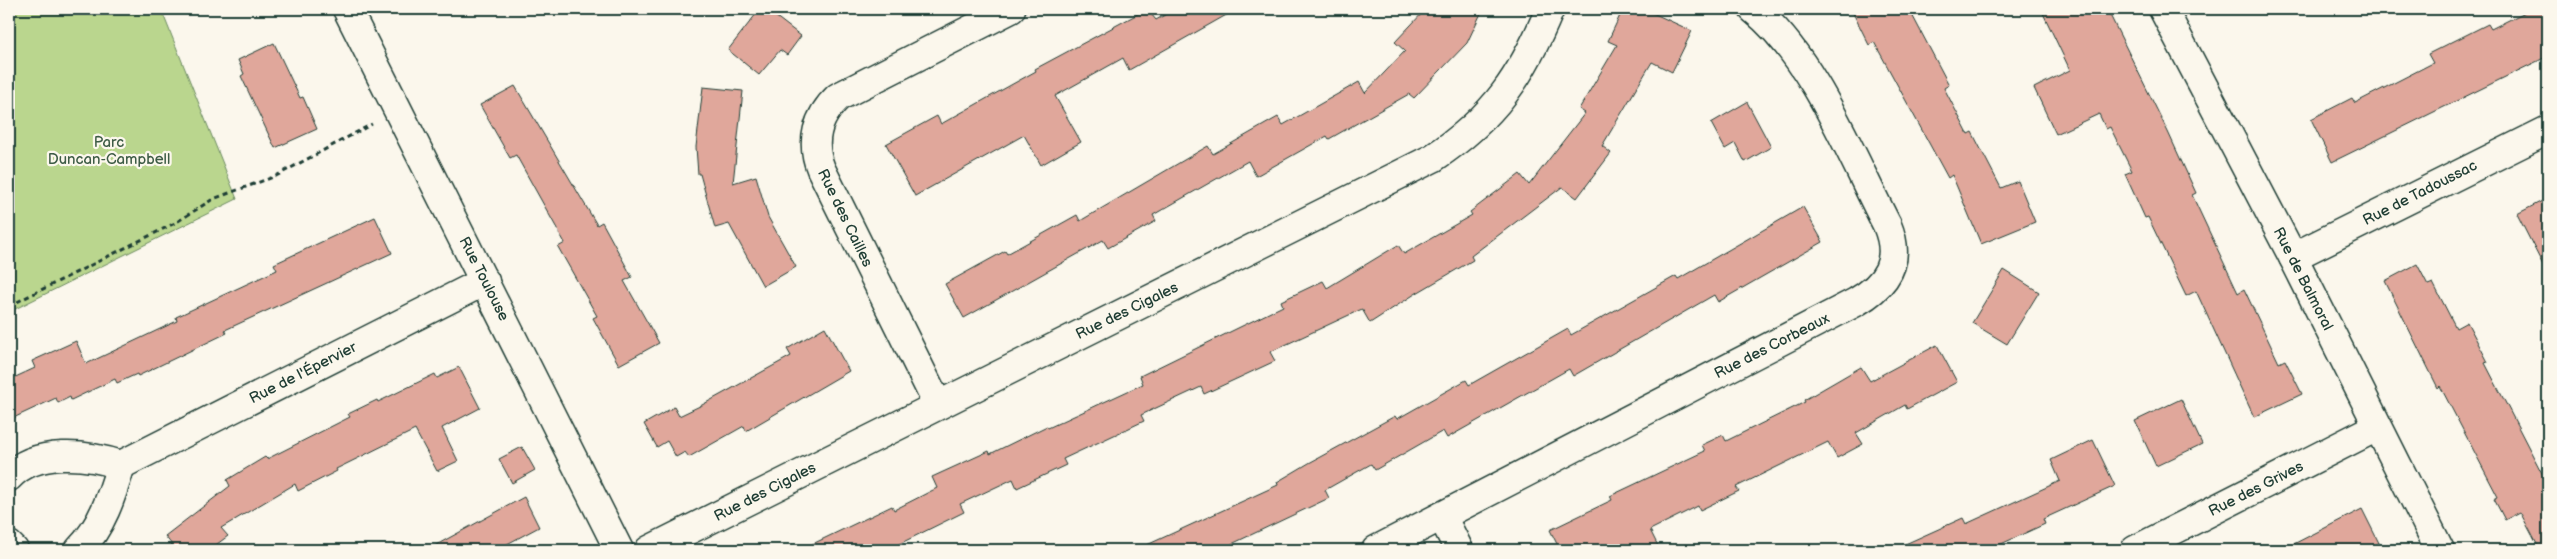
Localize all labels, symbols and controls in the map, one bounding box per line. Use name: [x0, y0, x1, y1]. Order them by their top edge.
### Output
park label: Parc Duncan-Campbell: [48, 133, 170, 169]
street label: Rue de Tadoussac: [2360, 156, 2480, 230]
street label: Rue des Cailles: [813, 166, 877, 271]
street label: Rue de Balmoral: [2269, 224, 2337, 334]
street label: Rue Toulouse: [455, 234, 513, 324]
street label: Rue des Cigales: [1073, 278, 1182, 344]
street label: Rue des Corbeaux: [1711, 309, 1833, 383]
street label: Rue de l'Épervier: [246, 338, 360, 408]
street label: Rue des Grives: [2205, 457, 2307, 521]
street label: Rue des Cigales: [711, 458, 820, 526]

